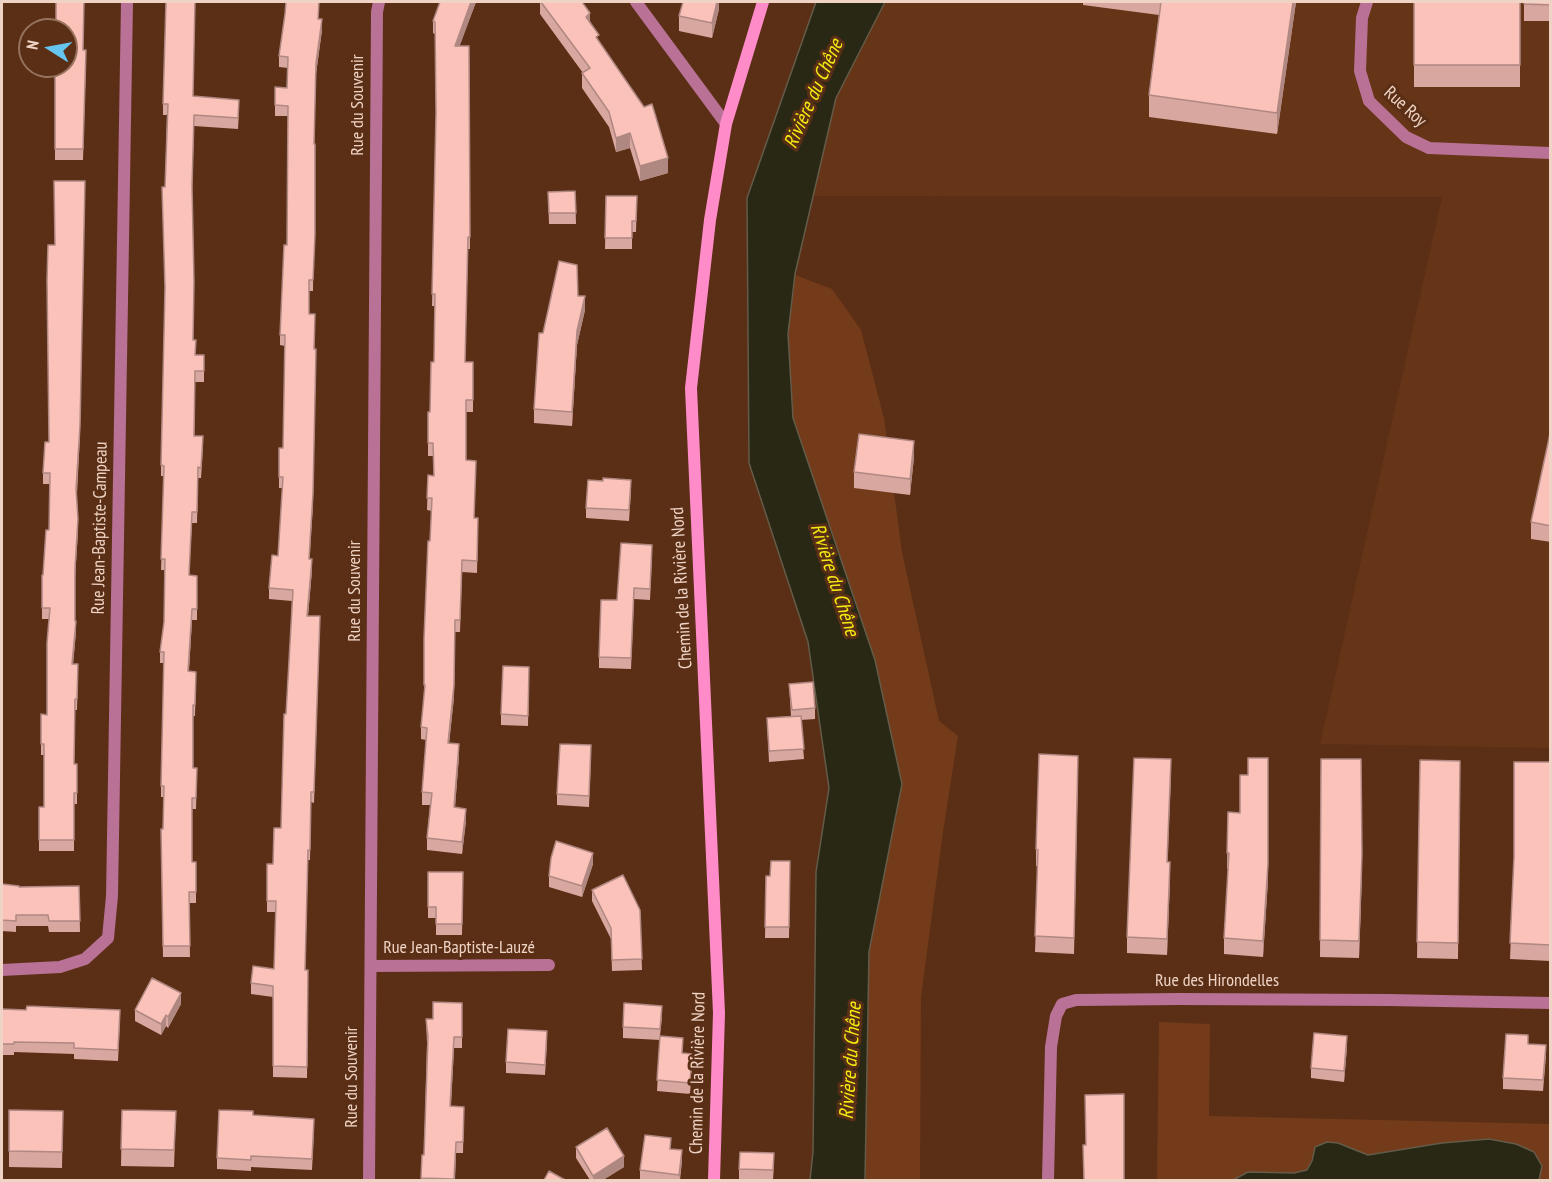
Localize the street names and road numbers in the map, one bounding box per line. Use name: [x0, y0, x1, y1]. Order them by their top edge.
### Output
street label: Rue du Souvenir: [347, 54, 369, 156]
street label: Rue Roy: [1379, 82, 1431, 132]
street label: Rue Jean-Baptiste-Campeau: [88, 441, 112, 615]
street label: Chemin de la Rivière Nord: [667, 506, 697, 670]
street label: Rue du Souvenir: [344, 540, 366, 642]
street label: Rue Jean-Baptiste-Lauzé: [383, 937, 535, 959]
street label: Rue des Hirondelles: [1155, 970, 1279, 992]
street label: Chemin de la Rivière Nord: [686, 992, 710, 1154]
street label: Rue du Souvenir: [341, 1026, 363, 1128]

